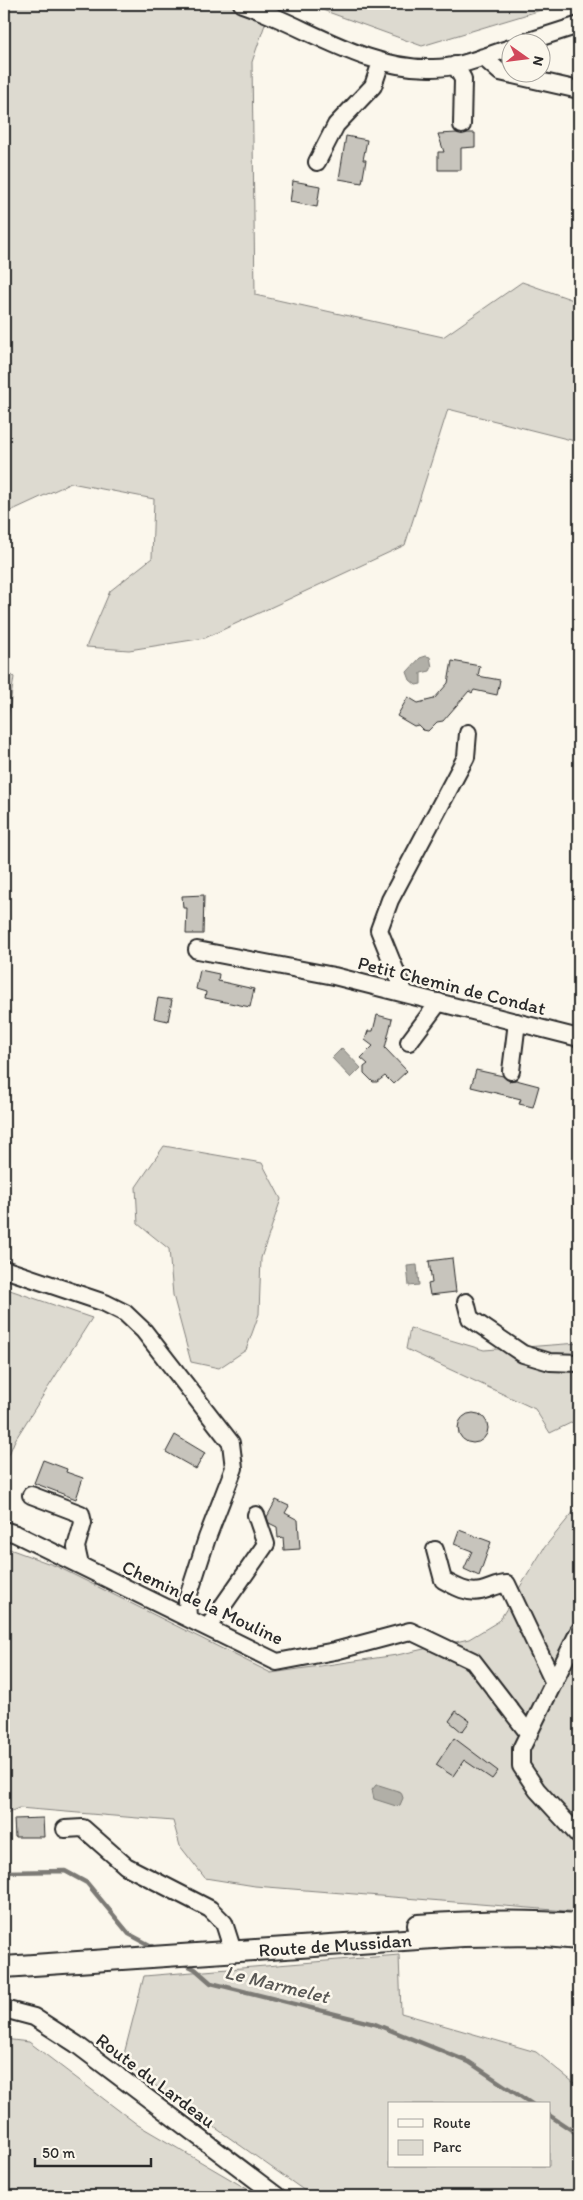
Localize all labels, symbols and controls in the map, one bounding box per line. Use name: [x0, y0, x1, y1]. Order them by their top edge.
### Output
north arrow: [500, 32, 550, 82]
text: N: [529, 54, 548, 68]
street label: Petit Chemin de Condat: [356, 951, 548, 1020]
street label: Chemin de la Mouline: [118, 1555, 287, 1650]
street label: Route de Mussidan: [258, 1928, 413, 1962]
water label: Le Marmelet: [222, 1959, 333, 2009]
street label: Route du Lardeau: [92, 2028, 220, 2133]
legend: [388, 2102, 550, 2168]
text: Route: [433, 2114, 471, 2132]
scale bar: [35, 2135, 151, 2167]
text: Parc: [433, 2138, 462, 2156]
text: 50 m: [42, 2144, 75, 2162]

